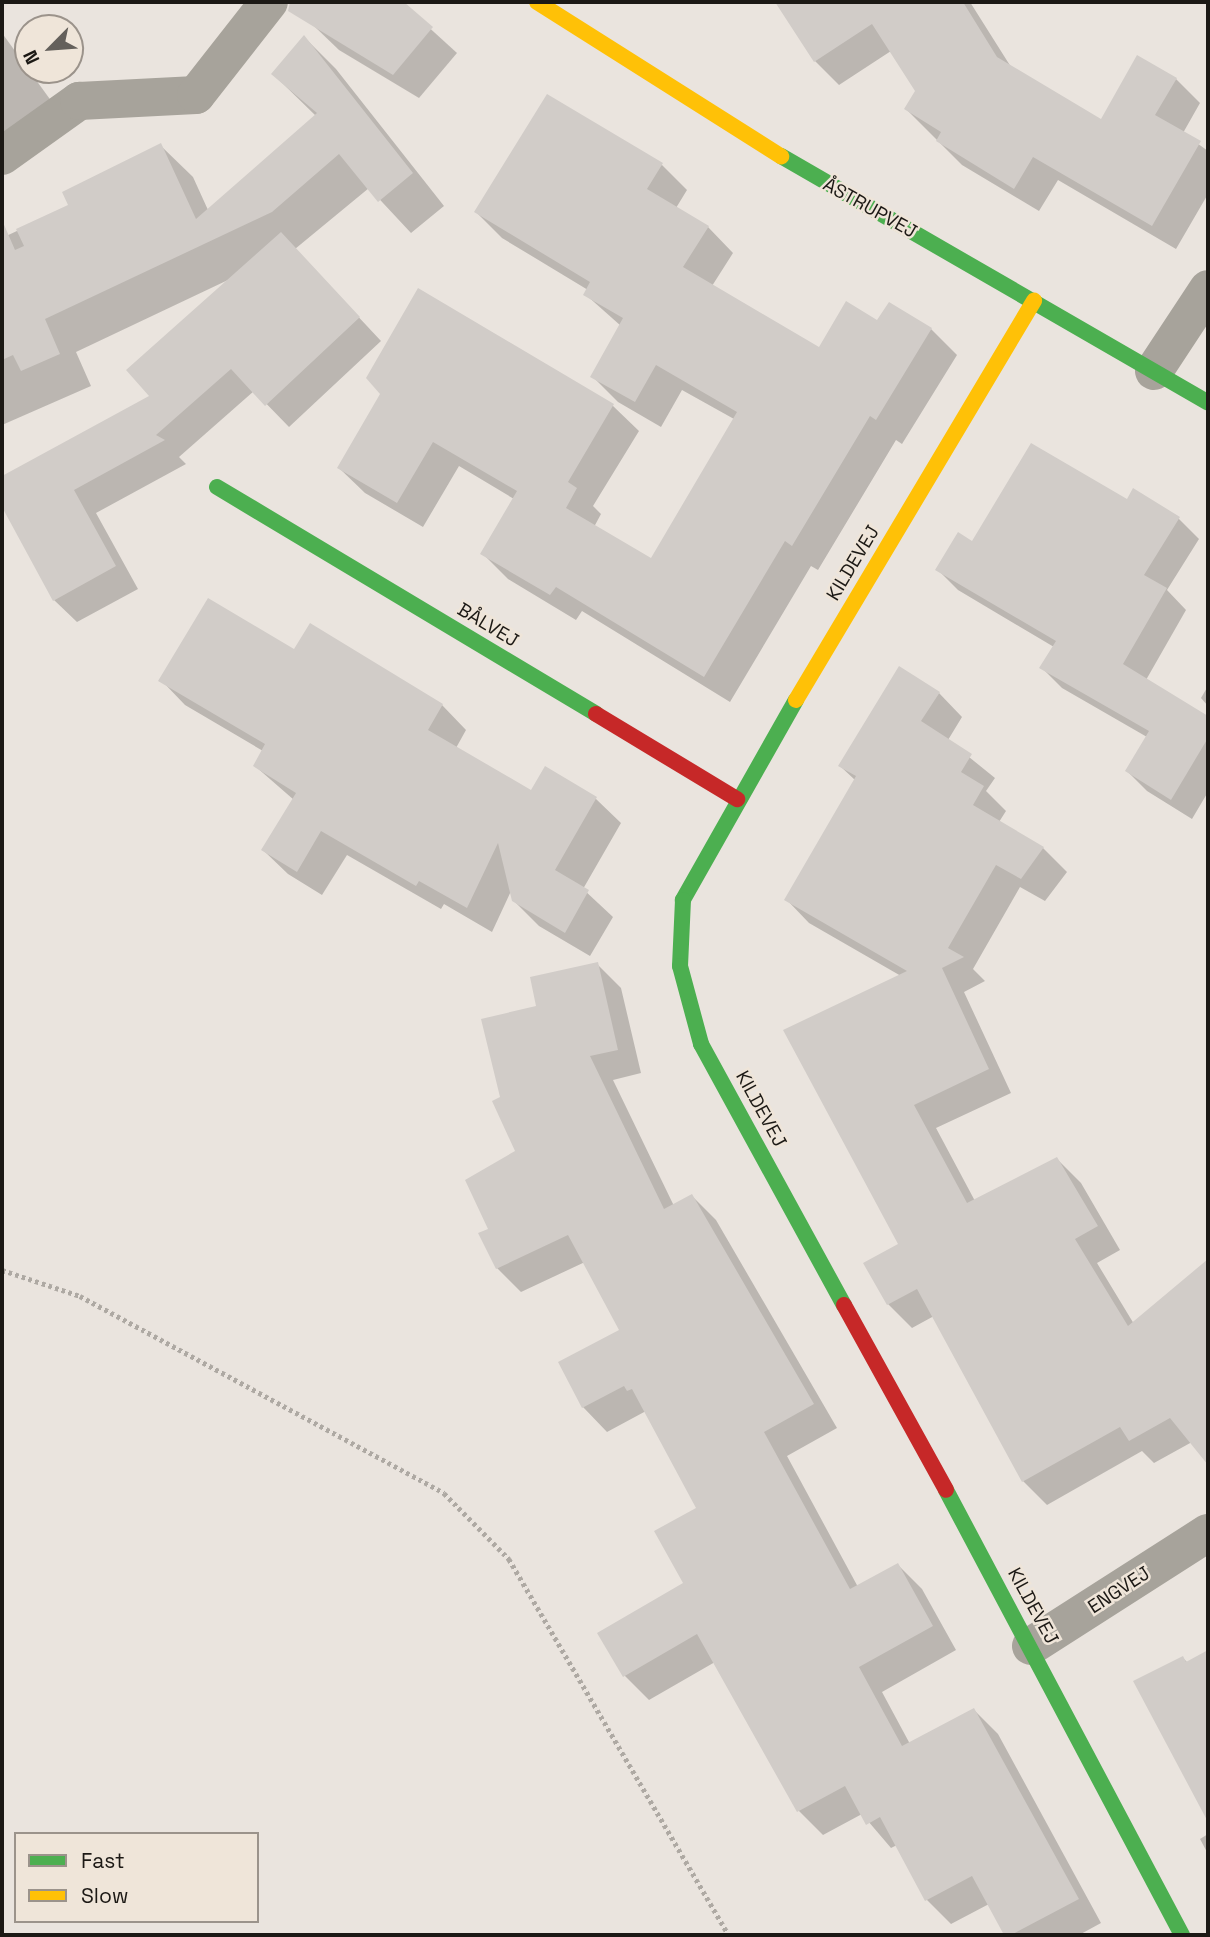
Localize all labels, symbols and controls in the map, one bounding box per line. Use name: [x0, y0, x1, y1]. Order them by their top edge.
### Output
north arrow: [14, 14, 84, 84]
text: N: [17, 46, 45, 68]
street label: ÅSTRUPVEJ: [819, 173, 921, 243]
street label: KILDEVEJ: [822, 521, 884, 605]
street label: BÅLVEJ: [453, 598, 523, 652]
street label: KILDEVEJ: [731, 1067, 791, 1151]
street label: ENGVEJ: [1084, 1562, 1154, 1618]
street label: KILDEVEJ: [1003, 1564, 1063, 1648]
legend: [14, 1832, 259, 1923]
text: Fast: [81, 1847, 125, 1874]
text: Slow: [81, 1882, 129, 1909]

